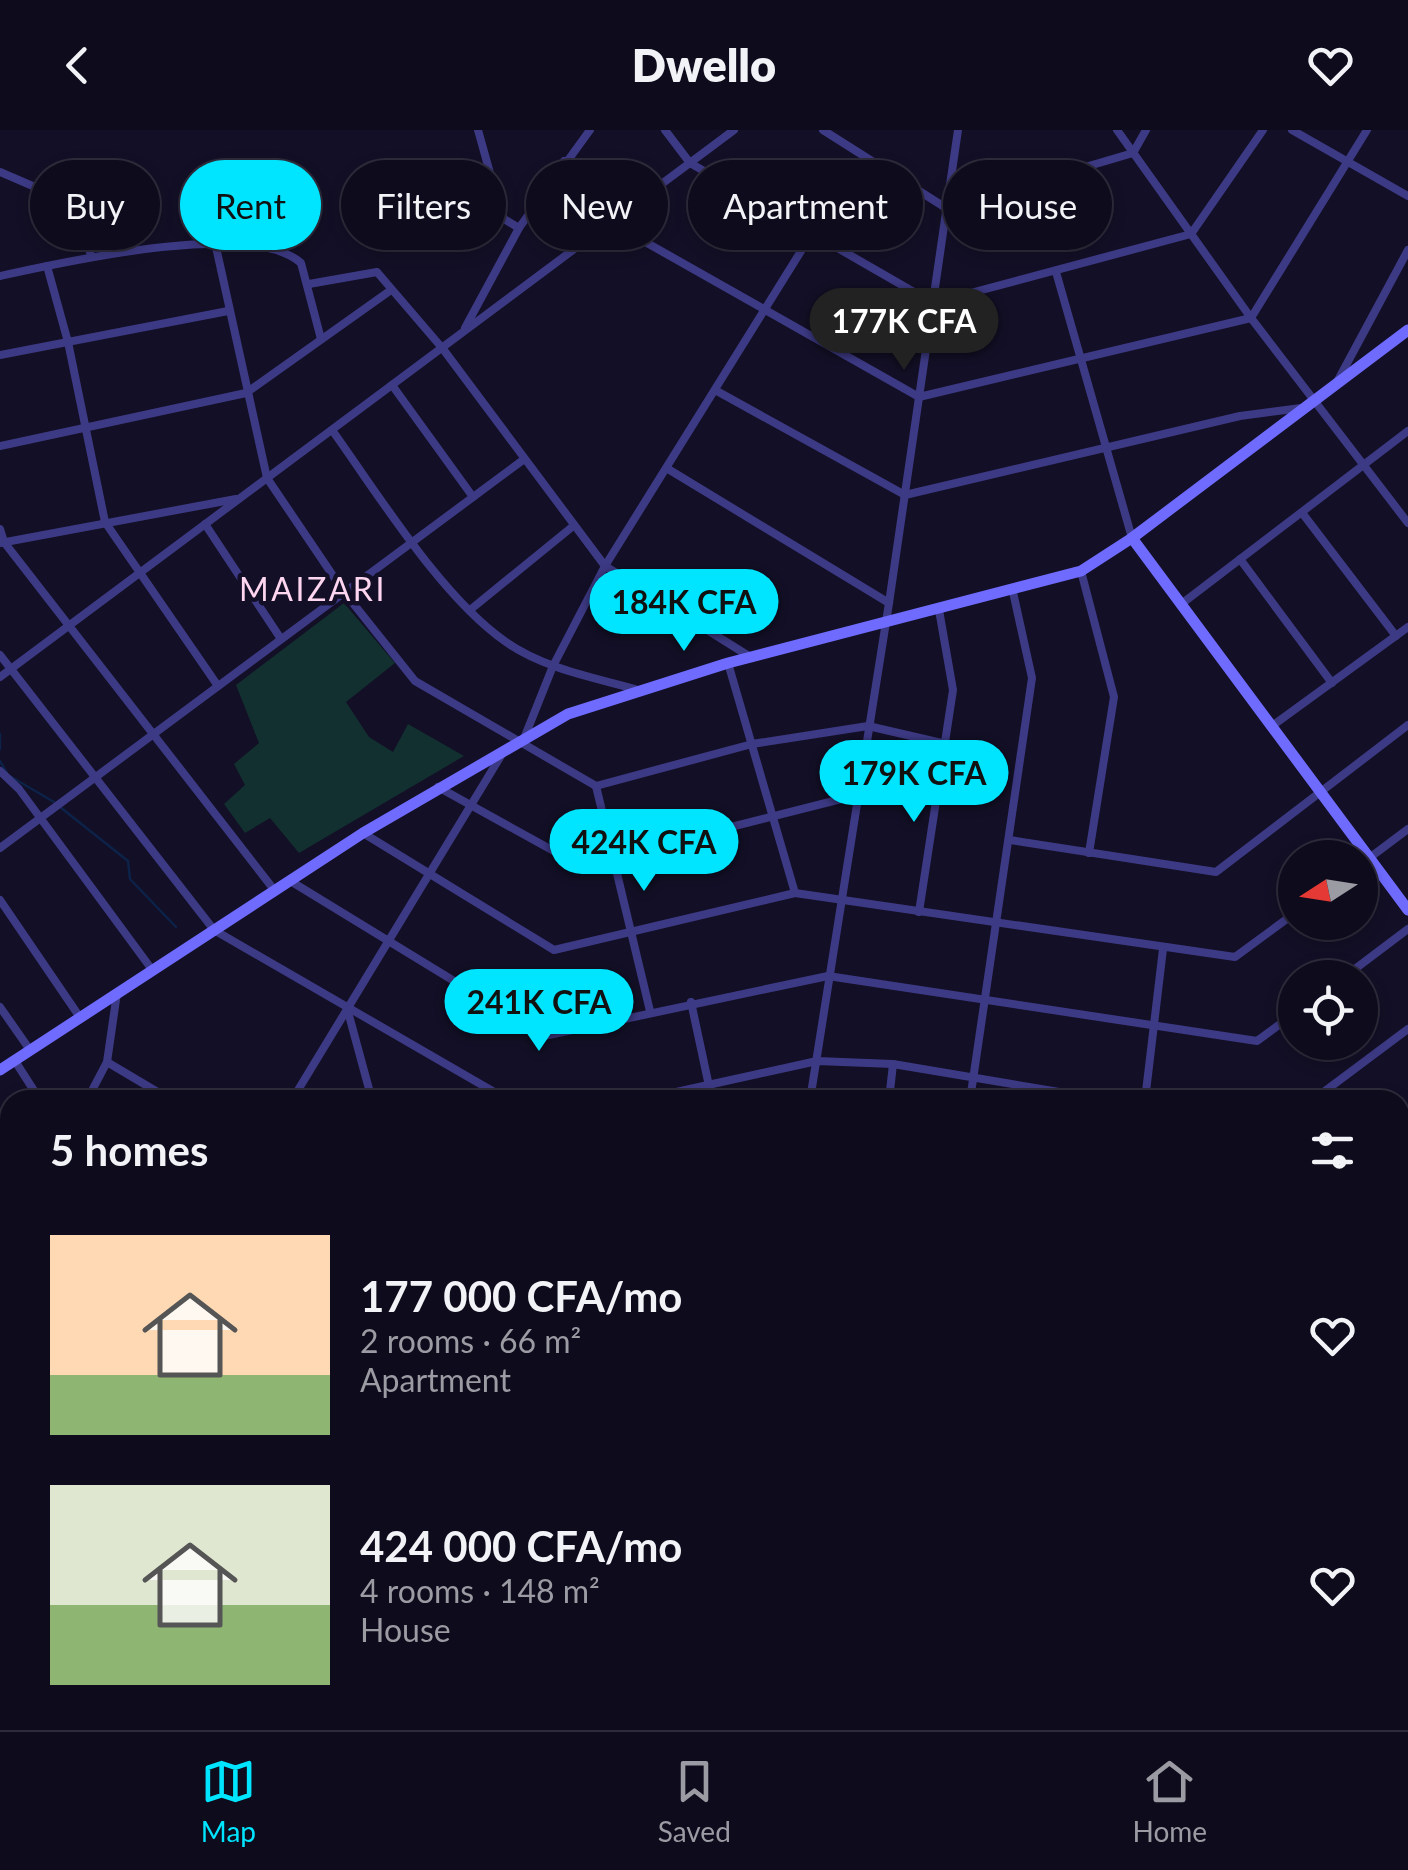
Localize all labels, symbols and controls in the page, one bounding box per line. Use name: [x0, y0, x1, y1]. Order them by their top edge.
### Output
icon: back: [50, 38, 105, 93]
text: Dwello: [632, 38, 776, 92]
icon: heart: [1303, 38, 1358, 93]
chip: Buy: [30, 160, 160, 250]
chip: Rent: [180, 160, 321, 250]
chip: Filters: [341, 160, 506, 250]
chip: New: [526, 160, 668, 250]
chip: Apartment: [688, 160, 923, 250]
chip: House: [943, 160, 1112, 250]
pin: 177K CFA: [801, 288, 1007, 373]
text: 177K CFA: [832, 301, 977, 340]
district label: MAIZARI: [239, 569, 387, 608]
pin: 184K CFA: [581, 569, 787, 654]
text: 184K CFA: [612, 582, 757, 621]
pin: 179K CFA: [811, 740, 1017, 825]
text: 179K CFA: [842, 753, 987, 792]
pin: 424K CFA: [541, 809, 747, 894]
text: 424K CFA: [572, 822, 717, 861]
north arrow: [1278, 840, 1378, 940]
map controls: [1278, 840, 1378, 1060]
button: locate: [1278, 960, 1378, 1060]
pin: 241K CFA: [436, 969, 642, 1054]
text: 241K CFA: [467, 982, 612, 1021]
icon: filters: [1305, 1123, 1360, 1178]
text: 5 homes: [50, 1125, 208, 1175]
text: 177 000 CFA/mo: [360, 1271, 682, 1321]
icon: home: [130, 1275, 250, 1395]
icon: heart: [1305, 1308, 1360, 1363]
text: 2 rooms · 66 m²: [360, 1321, 581, 1360]
text: Apartment: [360, 1360, 511, 1399]
text: 424 000 CFA/mo: [360, 1521, 682, 1571]
icon: home: [130, 1525, 250, 1645]
icon: heart: [1305, 1558, 1360, 1613]
text: 4 rooms · 148 m²: [360, 1571, 600, 1610]
text: House: [360, 1610, 451, 1649]
tab: Map: [201, 1754, 256, 1848]
tab: Saved: [658, 1754, 731, 1848]
tab: Home: [1133, 1754, 1207, 1848]

